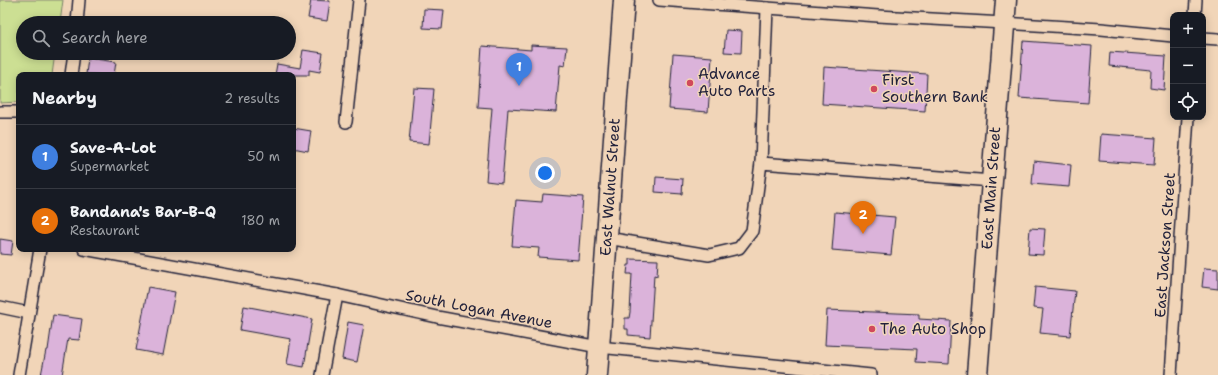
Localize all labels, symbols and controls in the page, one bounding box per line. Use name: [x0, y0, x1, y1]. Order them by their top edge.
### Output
map controls: [1170, 12, 1206, 120]
button: +: [1170, 12, 1206, 48]
search box: [16, 16, 296, 60]
icon: search: [30, 27, 52, 49]
text: Search here: [62, 28, 148, 48]
button: −: [1170, 48, 1206, 84]
pin: 1: [506, 53, 532, 86]
place label: Advance Auto Parts: [698, 64, 775, 101]
place label: First Southern Bank: [882, 70, 988, 107]
marker: Advance Auto Parts: [685, 78, 695, 88]
marker: First Southern Bank: [869, 84, 879, 94]
button: locate: [1170, 84, 1206, 120]
text: Nearby: [32, 87, 97, 109]
text: 2 results: [224, 90, 280, 107]
street label: East Walnut Street: [595, 117, 625, 257]
street label: East Main Street: [977, 126, 1005, 250]
text: Save-A-Lot: [70, 138, 156, 158]
text: 1: [42, 148, 48, 165]
text: 50 m: [247, 148, 280, 165]
text: Supermarket: [70, 158, 149, 175]
your location: [535, 163, 555, 183]
street label: East Jackson Street: [1150, 172, 1180, 318]
pin: 2: [850, 201, 876, 234]
text: Bandana's Bar-B-Q: [70, 202, 216, 222]
text: 2: [40, 212, 50, 229]
text: 180 m: [241, 212, 280, 229]
text: Restaurant: [70, 222, 140, 239]
street label: South Logan Avenue: [404, 285, 554, 333]
place label: The Auto Shop: [880, 319, 986, 339]
marker: The Auto Shop: [867, 324, 877, 334]

